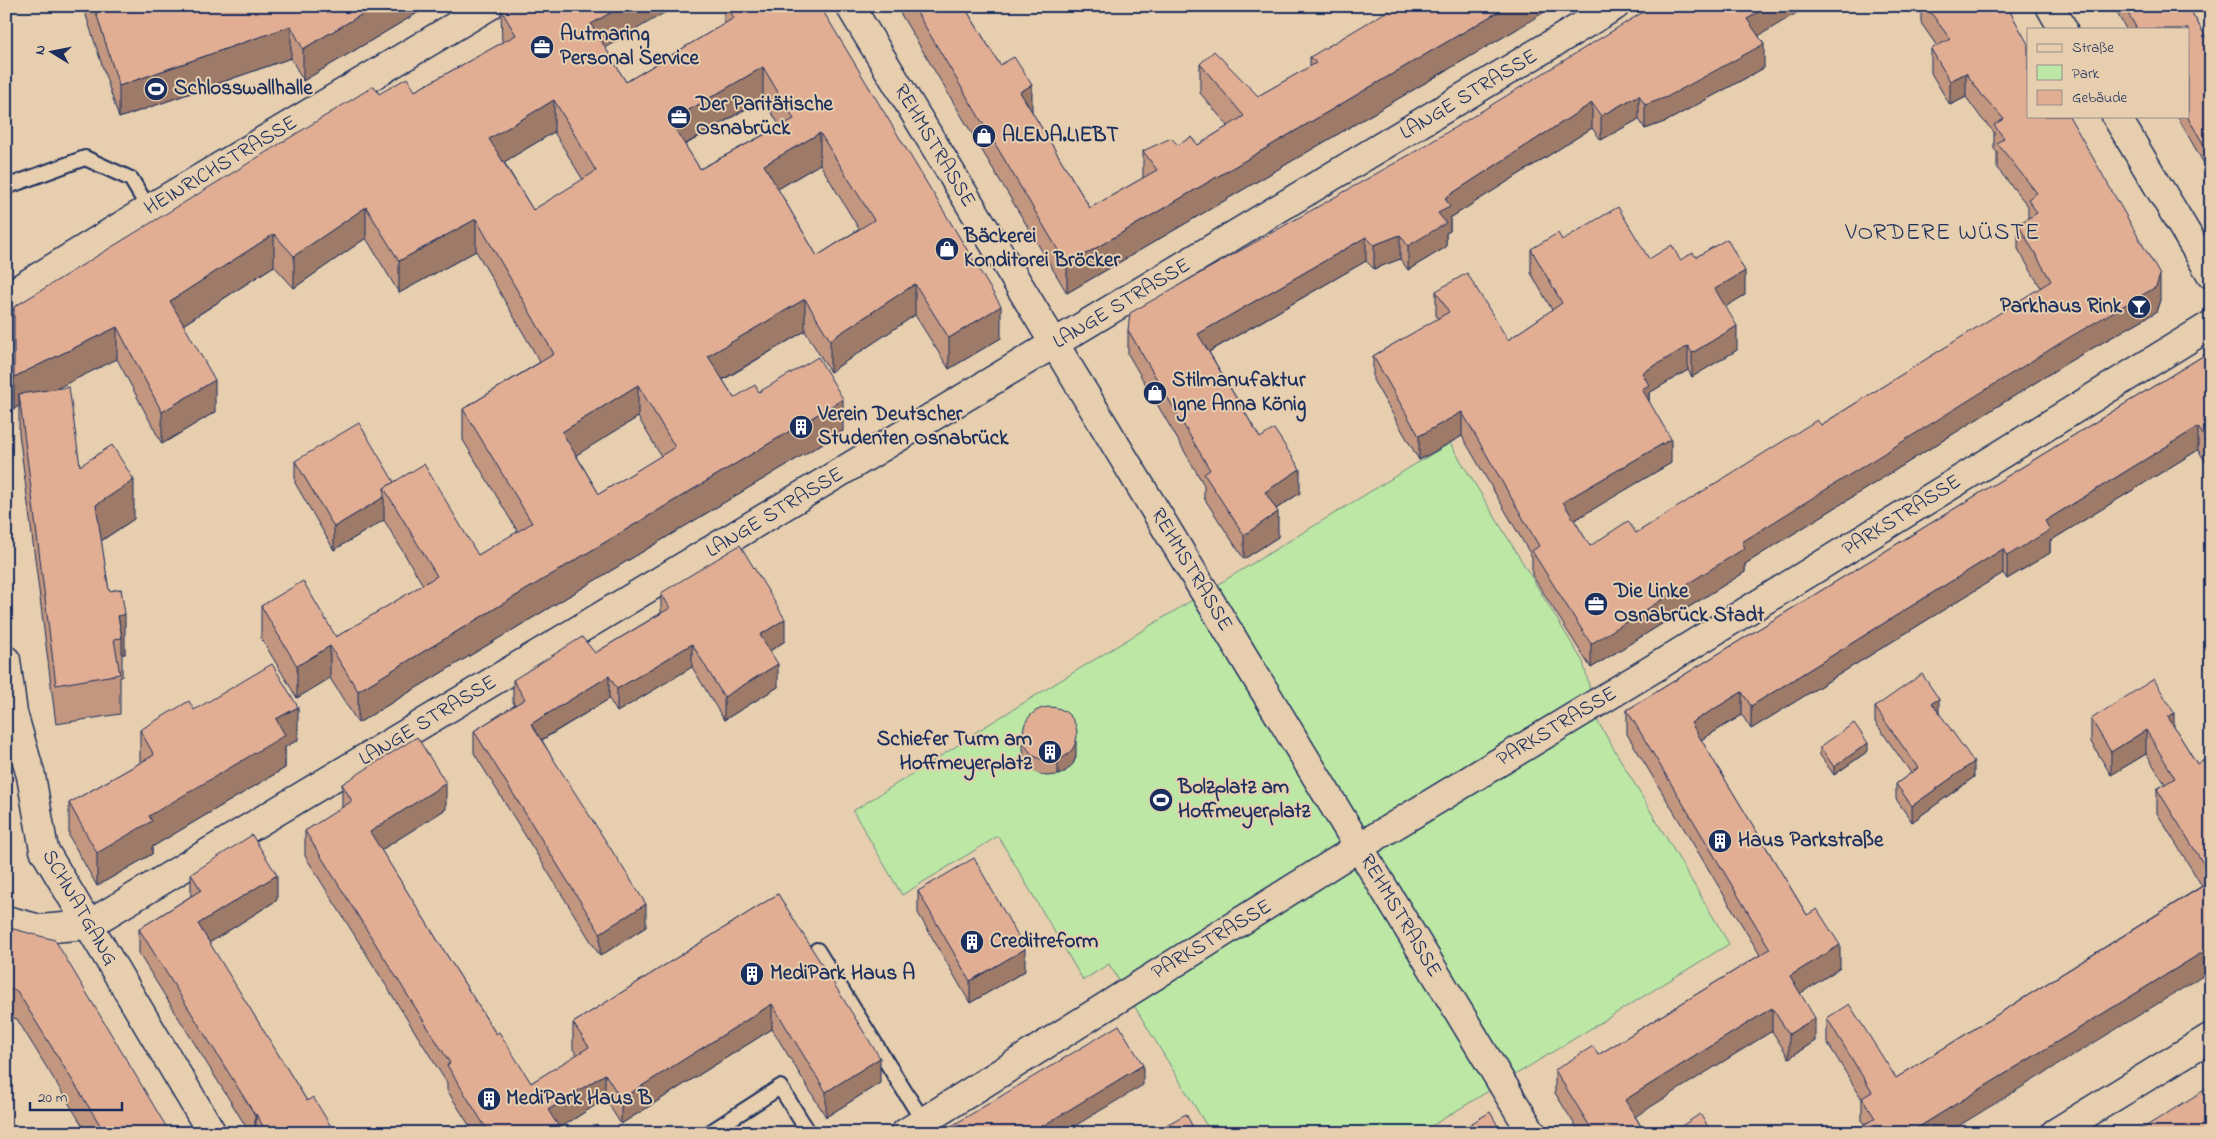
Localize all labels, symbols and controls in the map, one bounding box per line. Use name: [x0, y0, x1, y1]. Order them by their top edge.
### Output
place label: Autmaring Personal Service: [560, 20, 700, 74]
north arrow: [28, 28, 78, 78]
legend: [2027, 28, 2190, 118]
office icon: Autmaring Personal Service: [529, 34, 555, 60]
text: Straße: [2072, 37, 2114, 59]
street label: LANGE STRASSE: [1395, 42, 1543, 148]
text: N: [30, 44, 52, 56]
text: Park: [2072, 63, 2100, 85]
place label: Schlosswallhalle: [174, 74, 313, 104]
sports icon: Schlosswallhalle: [143, 76, 169, 102]
street label: REHMSTRASSE: [885, 79, 983, 213]
text: Gebäude: [2072, 87, 2128, 109]
place label: Der Paritätische Osnabrück: [695, 90, 834, 144]
office icon: Der Paritätische Osnabrück: [666, 104, 692, 130]
street label: HEINRICHSTRASSE: [139, 108, 303, 224]
place label: ALENA.LIEBT: [1002, 121, 1118, 151]
shop icon: ALENA.LIEBT: [971, 123, 997, 149]
district label: VORDERE WÜSTE: [1844, 216, 2041, 251]
place label: Bäckerei Konditorei Bröcker: [963, 222, 1120, 276]
shop icon: Bäckerei Konditorei Bröcker: [934, 236, 960, 262]
street label: LANGE STRASSE: [1048, 251, 1196, 357]
place label: Parkhaus Rink: [2000, 292, 2123, 322]
bar icon: Parkhaus Rink: [2126, 294, 2152, 320]
place label: Stilmanufaktur Igne Anna König: [1172, 366, 1306, 422]
shop icon: Stilmanufaktur Igne Anna König: [1142, 380, 1168, 406]
place label: Verein Deutscher Studenten Osnabrück: [817, 400, 1009, 454]
building icon: Verein Deutscher Studenten Osnabrück: [788, 414, 814, 440]
street label: LANGE STRASSE: [701, 460, 849, 566]
street label: PARKSTRASSE: [1837, 467, 1967, 565]
street label: REHMSTRASSE: [1142, 503, 1240, 637]
place label: Die Linke Osnabrück Stadt: [1613, 577, 1765, 631]
office icon: Die Linke Osnabrück Stadt: [1583, 591, 1609, 617]
street label: LANGE STRASSE: [354, 668, 502, 774]
street label: PARKSTRASSE: [1491, 679, 1623, 775]
place label: Schiefer Turm am Hoffmeyerplatz: [877, 725, 1033, 781]
building icon: Schiefer Turm am Hoffmeyerplatz: [1037, 739, 1063, 765]
place label: Bolzplatz am Hoffmeyerplatz: [1177, 773, 1312, 829]
sports icon: Bolzplatz am Hoffmeyerplatz: [1148, 787, 1174, 813]
place label: Haus Parkstraße: [1738, 826, 1884, 856]
building icon: Haus Parkstraße: [1707, 828, 1733, 854]
street label: SCHNATGANG: [34, 844, 124, 972]
street label: REHMSTRASSE: [1351, 849, 1449, 983]
street label: PARKSTRASSE: [1146, 892, 1278, 988]
place label: Creditreform: [990, 927, 1098, 957]
building icon: Creditreform: [959, 929, 985, 955]
place label: MediPark Haus A: [770, 959, 915, 989]
building icon: MediPark Haus A: [739, 961, 765, 987]
scale bar: [30, 1079, 122, 1111]
place label: MediPark Haus B: [506, 1084, 653, 1114]
building icon: MediPark Haus B: [476, 1086, 502, 1112]
text: 20 m: [38, 1087, 68, 1109]

